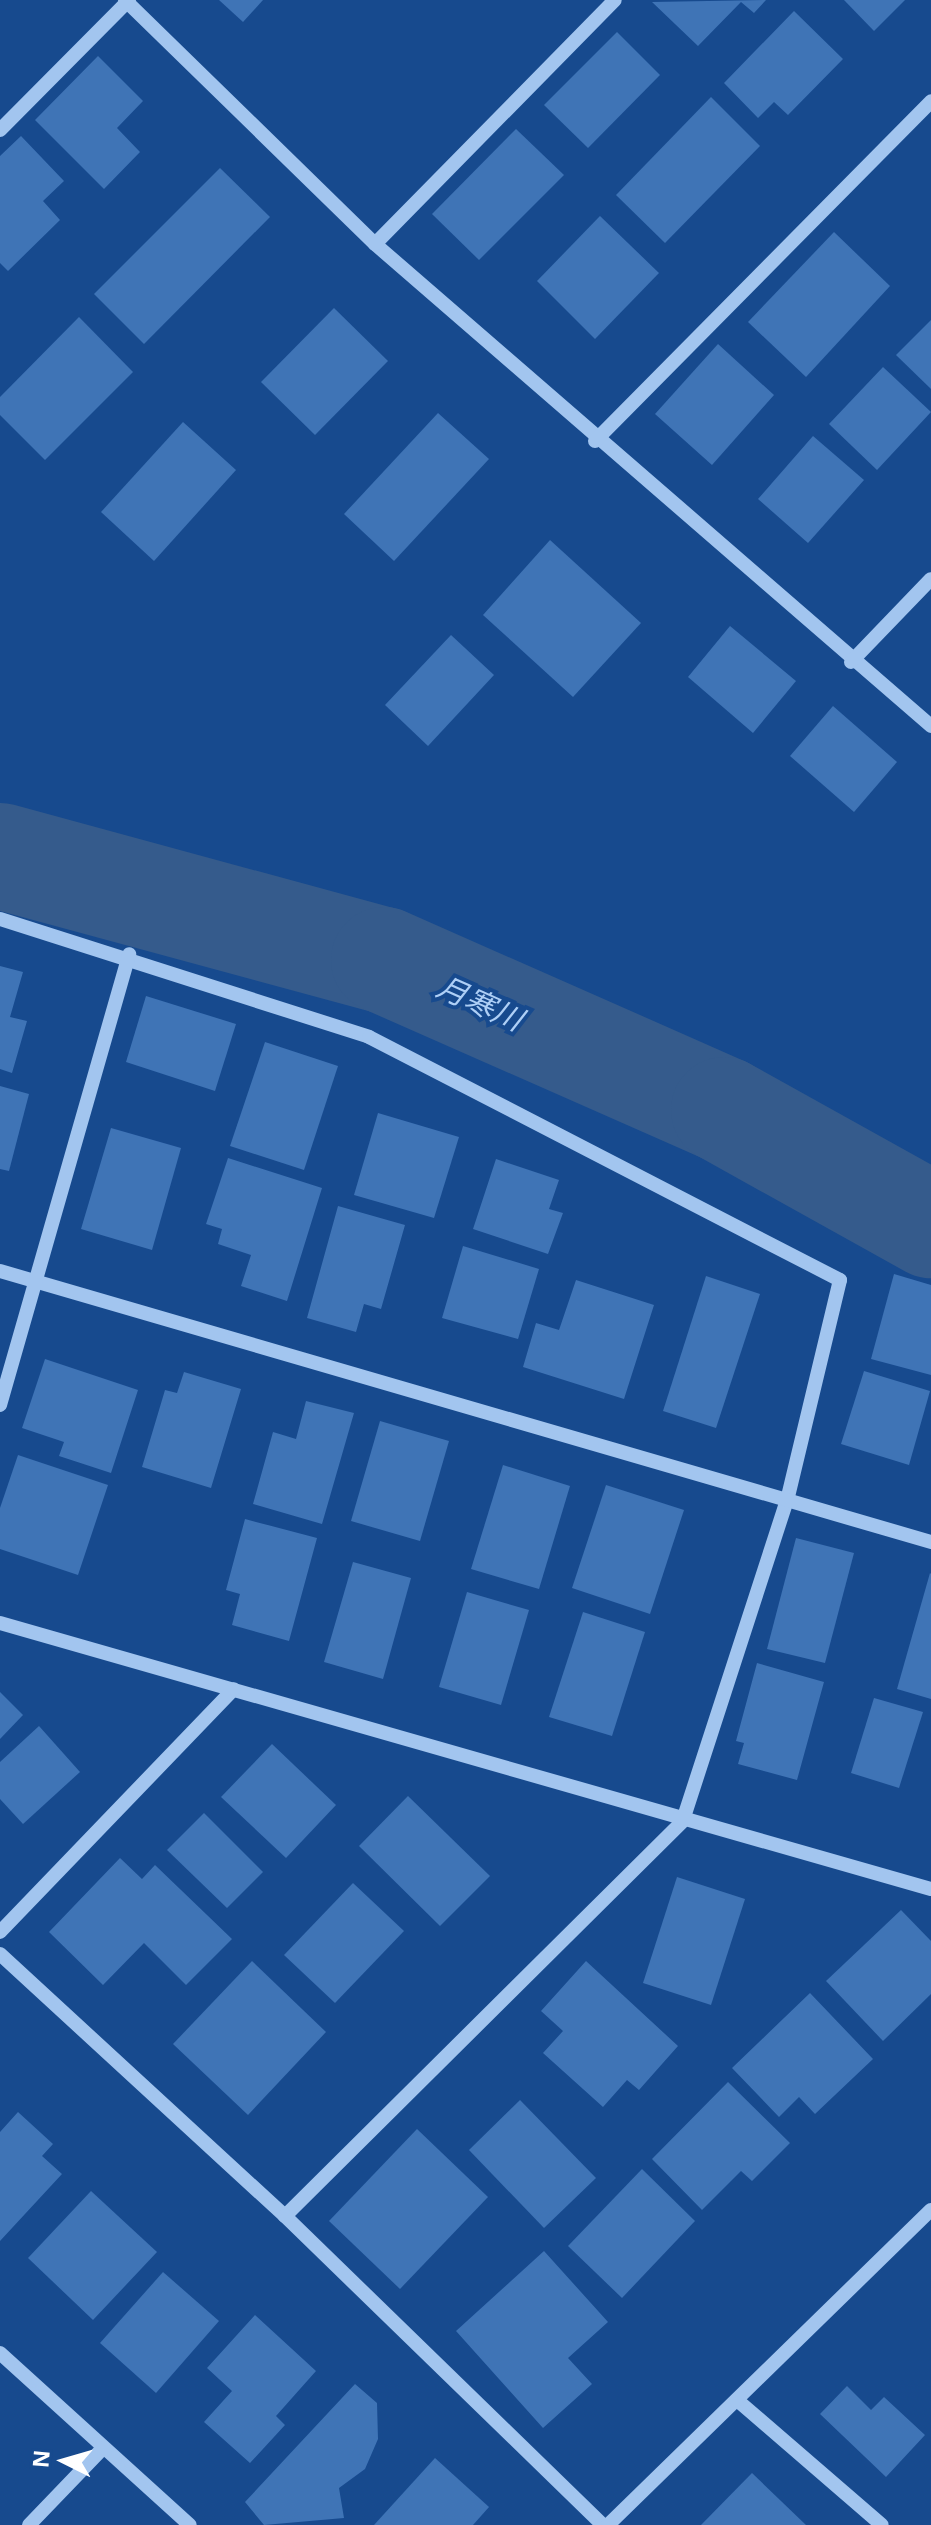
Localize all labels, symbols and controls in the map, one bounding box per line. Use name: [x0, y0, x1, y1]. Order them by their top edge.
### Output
water label: 月寒川: [432, 968, 528, 1038]
north arrow: [24, 2421, 104, 2501]
text: N: [24, 2449, 56, 2469]

